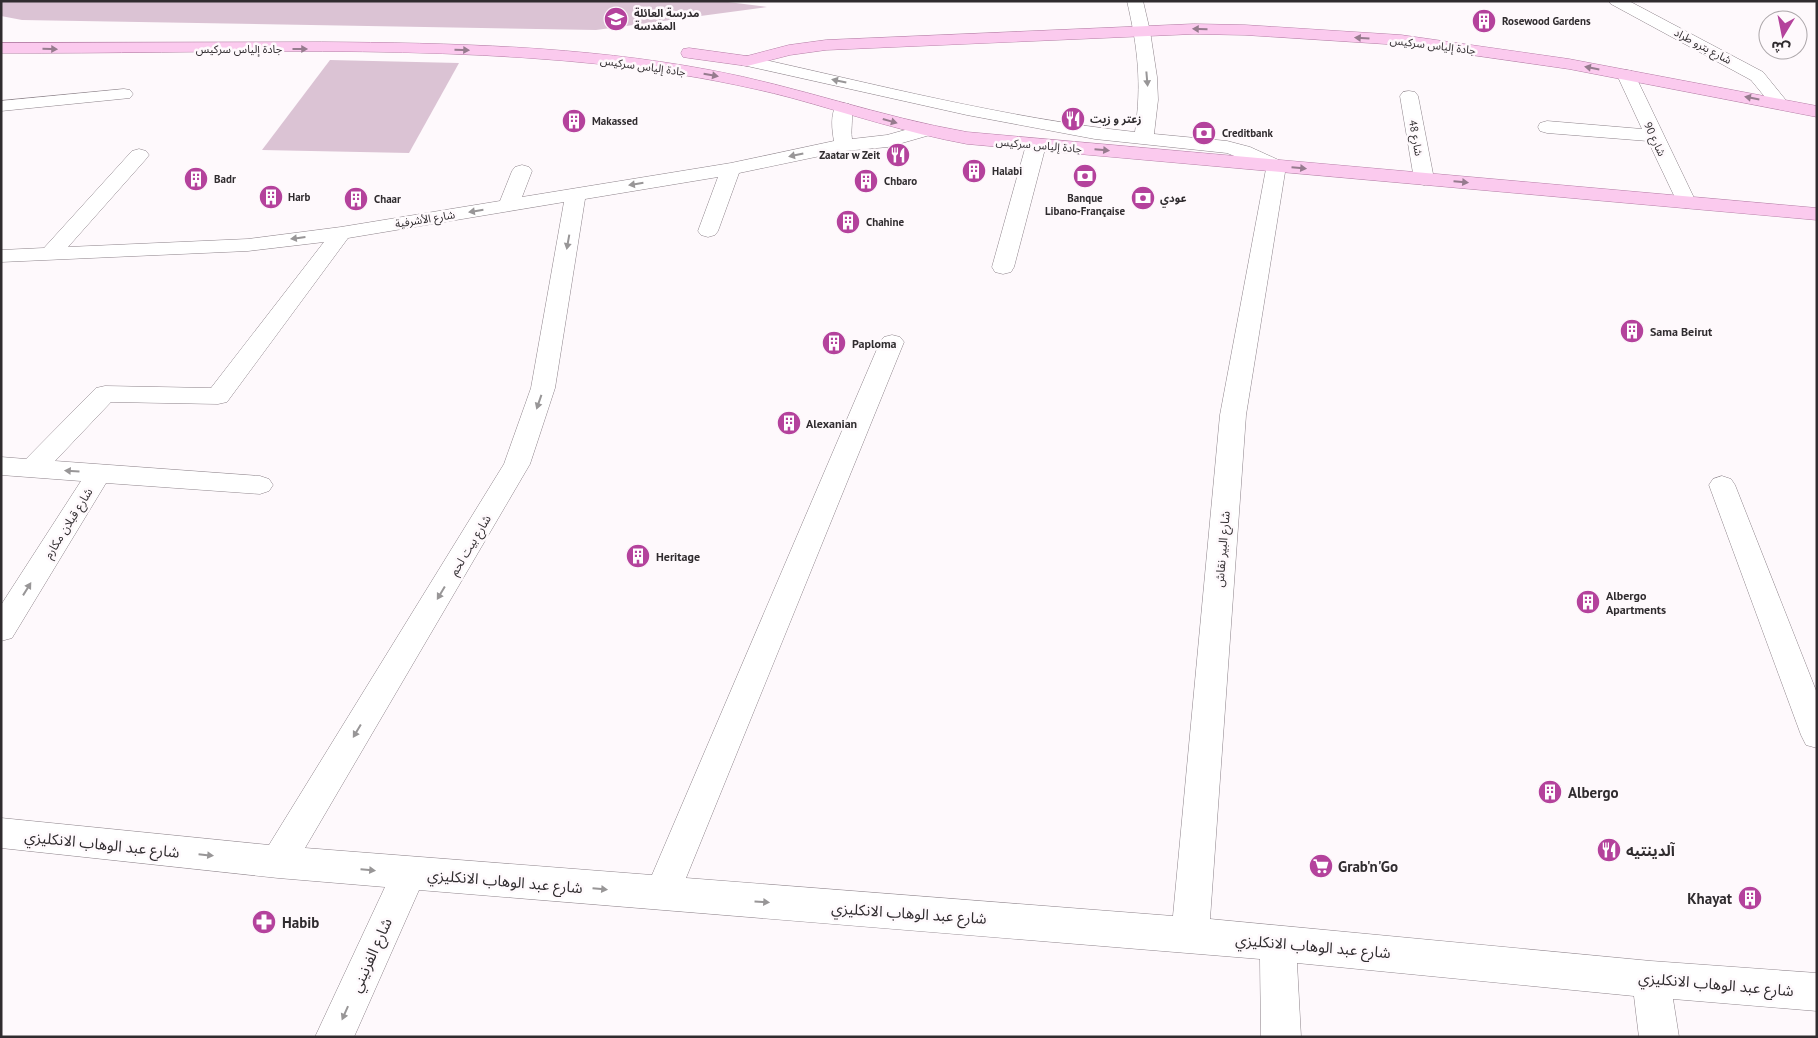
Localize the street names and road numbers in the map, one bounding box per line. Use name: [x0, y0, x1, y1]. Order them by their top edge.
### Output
street label: شارع بترو طراد: [1671, 25, 1734, 68]
street label: جادة إلياس سركيس: [1389, 33, 1477, 58]
street label: جادة إلياس سركيس: [196, 42, 283, 57]
street label: جادة إلياس سركيس: [599, 53, 687, 80]
street label: شارع 48: [1405, 119, 1426, 158]
street label: شارع 90: [1640, 120, 1669, 159]
street label: جادة إلياس سركيس: [995, 134, 1083, 157]
street label: شارع الأشرفية: [394, 207, 456, 232]
street label: شارع قبلان مكارم: [40, 485, 97, 562]
street label: شارع البير نقاش: [1211, 510, 1235, 588]
street label: شارع بيت لحم: [446, 512, 496, 579]
street label: شارع عبد الوهاب الانكليزي: [23, 826, 181, 865]
street label: شارع عبد الوهاب الانكليزي: [426, 865, 584, 900]
street label: شارع عبد الوهاب الانكليزي: [830, 898, 988, 931]
street label: شارع الفرنيني: [346, 915, 399, 996]
street label: شارع عبد الوهاب الانكليزي: [1234, 930, 1392, 965]
street label: شارع عبد الوهاب الانكليزي: [1637, 968, 1795, 1003]

